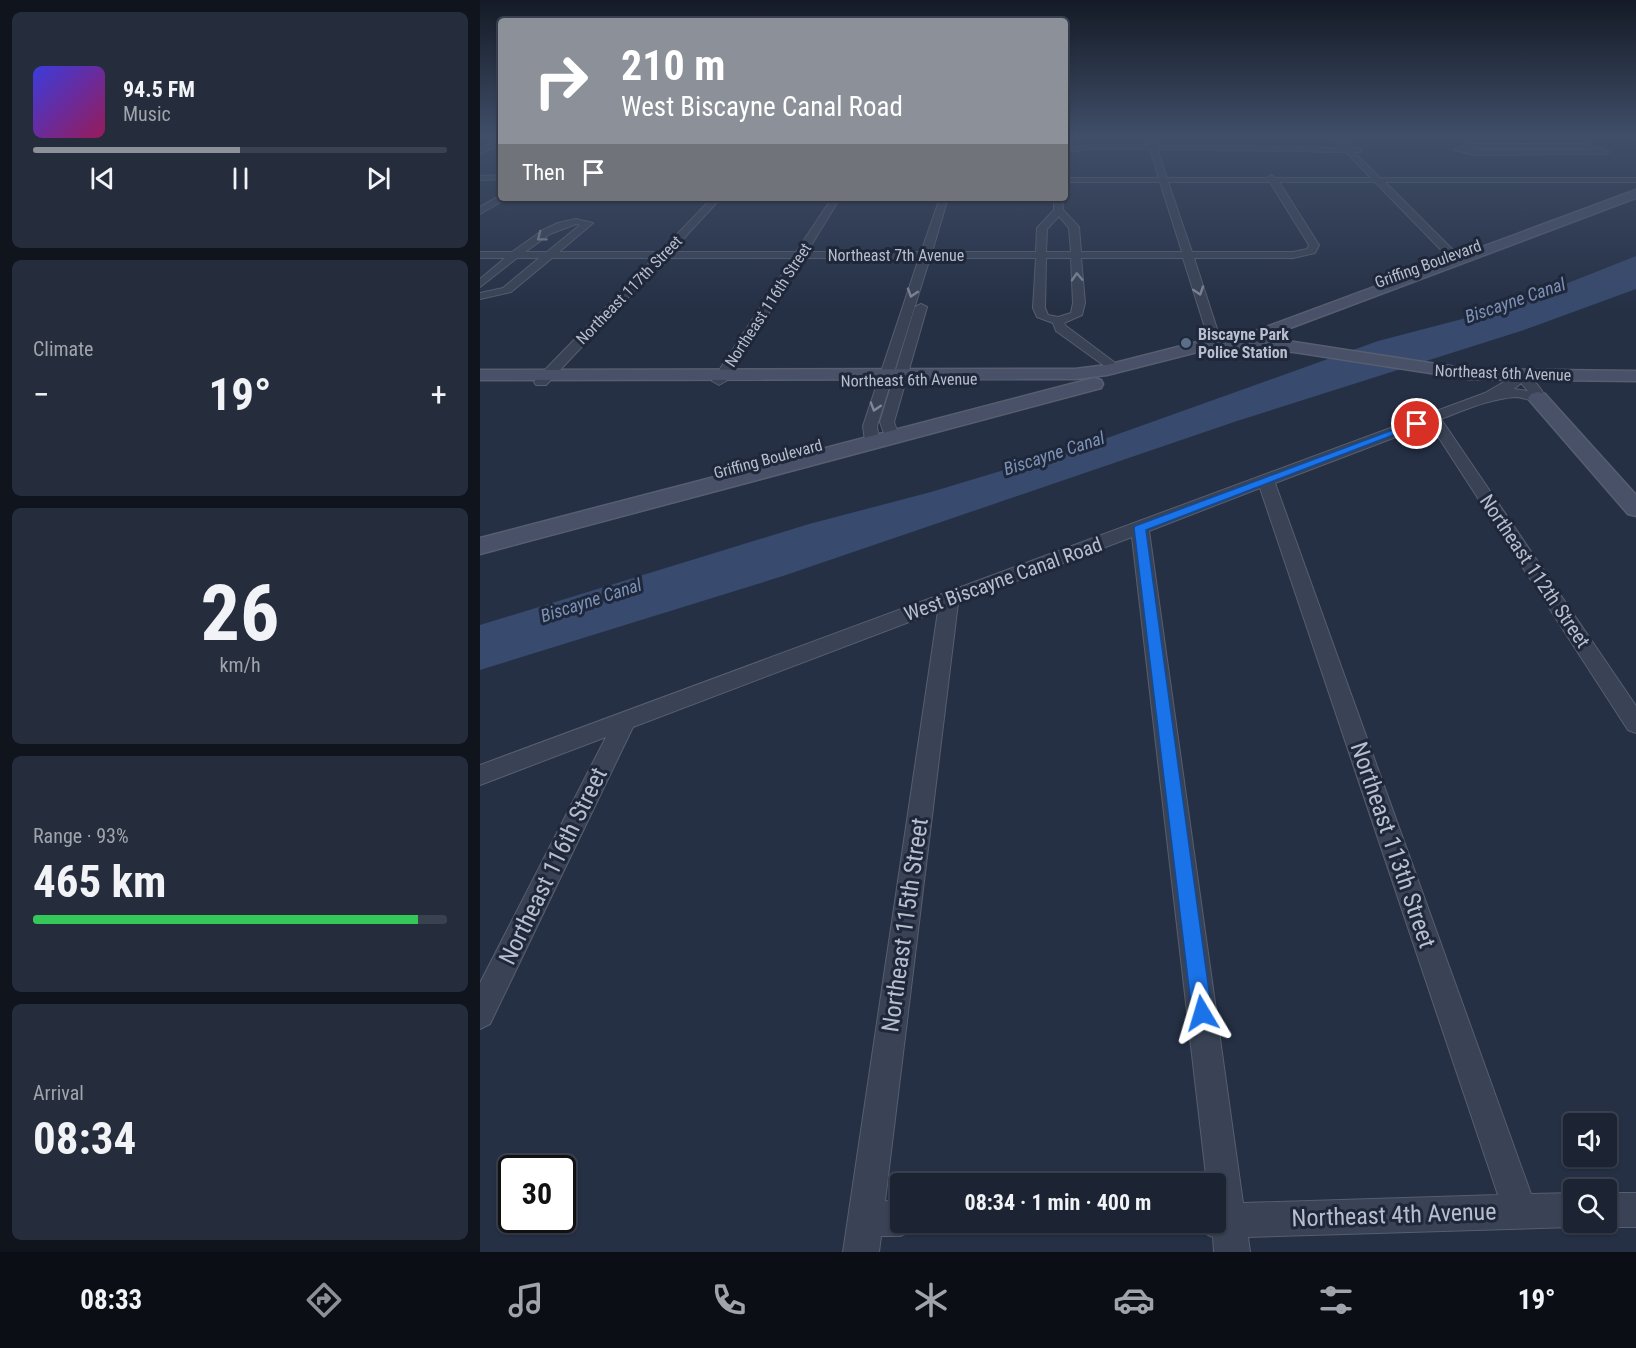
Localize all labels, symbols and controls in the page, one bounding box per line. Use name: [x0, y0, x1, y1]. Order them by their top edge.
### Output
text: 210 m: [621, 41, 726, 90]
icon: right: [522, 42, 600, 120]
text: 94.5 FM: [123, 77, 195, 102]
text: West Biscayne Canal Road: [621, 91, 903, 123]
text: Music: [123, 102, 171, 126]
icon: arrive: [577, 156, 610, 189]
text: Then: [522, 160, 565, 185]
icon: previous: [86, 162, 119, 195]
icon: pause: [224, 162, 257, 195]
icon: next: [362, 162, 395, 195]
one-way arrow: [537, 229, 548, 240]
street label: Northeast 117th Street: [572, 231, 686, 348]
street label: Griffing Boulevard: [1372, 236, 1484, 292]
street label: Northeast 116th Street: [721, 239, 815, 370]
street label: Northeast 7th Avenue: [828, 246, 964, 265]
one-way arrow: [1071, 272, 1084, 281]
water label: Biscayne Canal: [1462, 273, 1569, 327]
one-way arrow: [1192, 285, 1205, 296]
one-way arrow: [907, 287, 920, 298]
place label: Biscayne Park Police Station: [1198, 325, 1289, 362]
marker: Biscayne Park Police Station: [1179, 336, 1193, 350]
text: Climate: [33, 337, 93, 361]
street label: Northeast 6th Avenue: [1434, 361, 1572, 385]
text: 19°: [209, 368, 272, 421]
street label: Northeast 6th Avenue: [841, 369, 977, 391]
text: −: [33, 375, 50, 414]
text: +: [431, 375, 447, 414]
pin: [1391, 398, 1442, 449]
one-way arrow: [870, 401, 883, 412]
icon: arrive: [1400, 407, 1433, 440]
water label: Biscayne Canal: [1001, 427, 1108, 479]
street label: Griffing Boulevard: [712, 435, 824, 483]
street label: Northeast 112th Street: [1475, 490, 1595, 652]
street label: West Biscayne Canal Road: [901, 532, 1105, 626]
text: 26: [201, 568, 279, 659]
water label: Biscayne Canal: [538, 574, 645, 626]
text: km/h: [219, 653, 261, 677]
street label: Northeast 113th Street: [1345, 738, 1441, 952]
street label: Northeast 116th Street: [493, 763, 613, 969]
street label: Northeast 115th Street: [876, 816, 934, 1034]
text: Range · 93%: [33, 824, 129, 848]
text: 465 km: [33, 855, 166, 908]
position arrow: [1170, 981, 1234, 1045]
text: Arrival: [33, 1081, 84, 1105]
text: 08:34: [33, 1112, 136, 1165]
map controls: [1563, 1113, 1617, 1233]
button: sound: [1563, 1113, 1617, 1167]
speed limit sign: 30: [498, 1155, 576, 1233]
button: search: [1563, 1179, 1617, 1233]
text: 08:34 · 1 min · 400 m: [965, 1190, 1151, 1215]
street label: Northeast 4th Avenue: [1291, 1197, 1497, 1233]
icon: directions: [303, 1279, 345, 1321]
icon: music: [505, 1279, 547, 1321]
icon: phone: [708, 1279, 750, 1321]
icon: climate: [910, 1279, 952, 1321]
icon: car: [1113, 1279, 1155, 1321]
icon: filters: [1315, 1279, 1357, 1321]
text: 08:33: [80, 1284, 142, 1316]
text: 19°: [1518, 1284, 1556, 1316]

